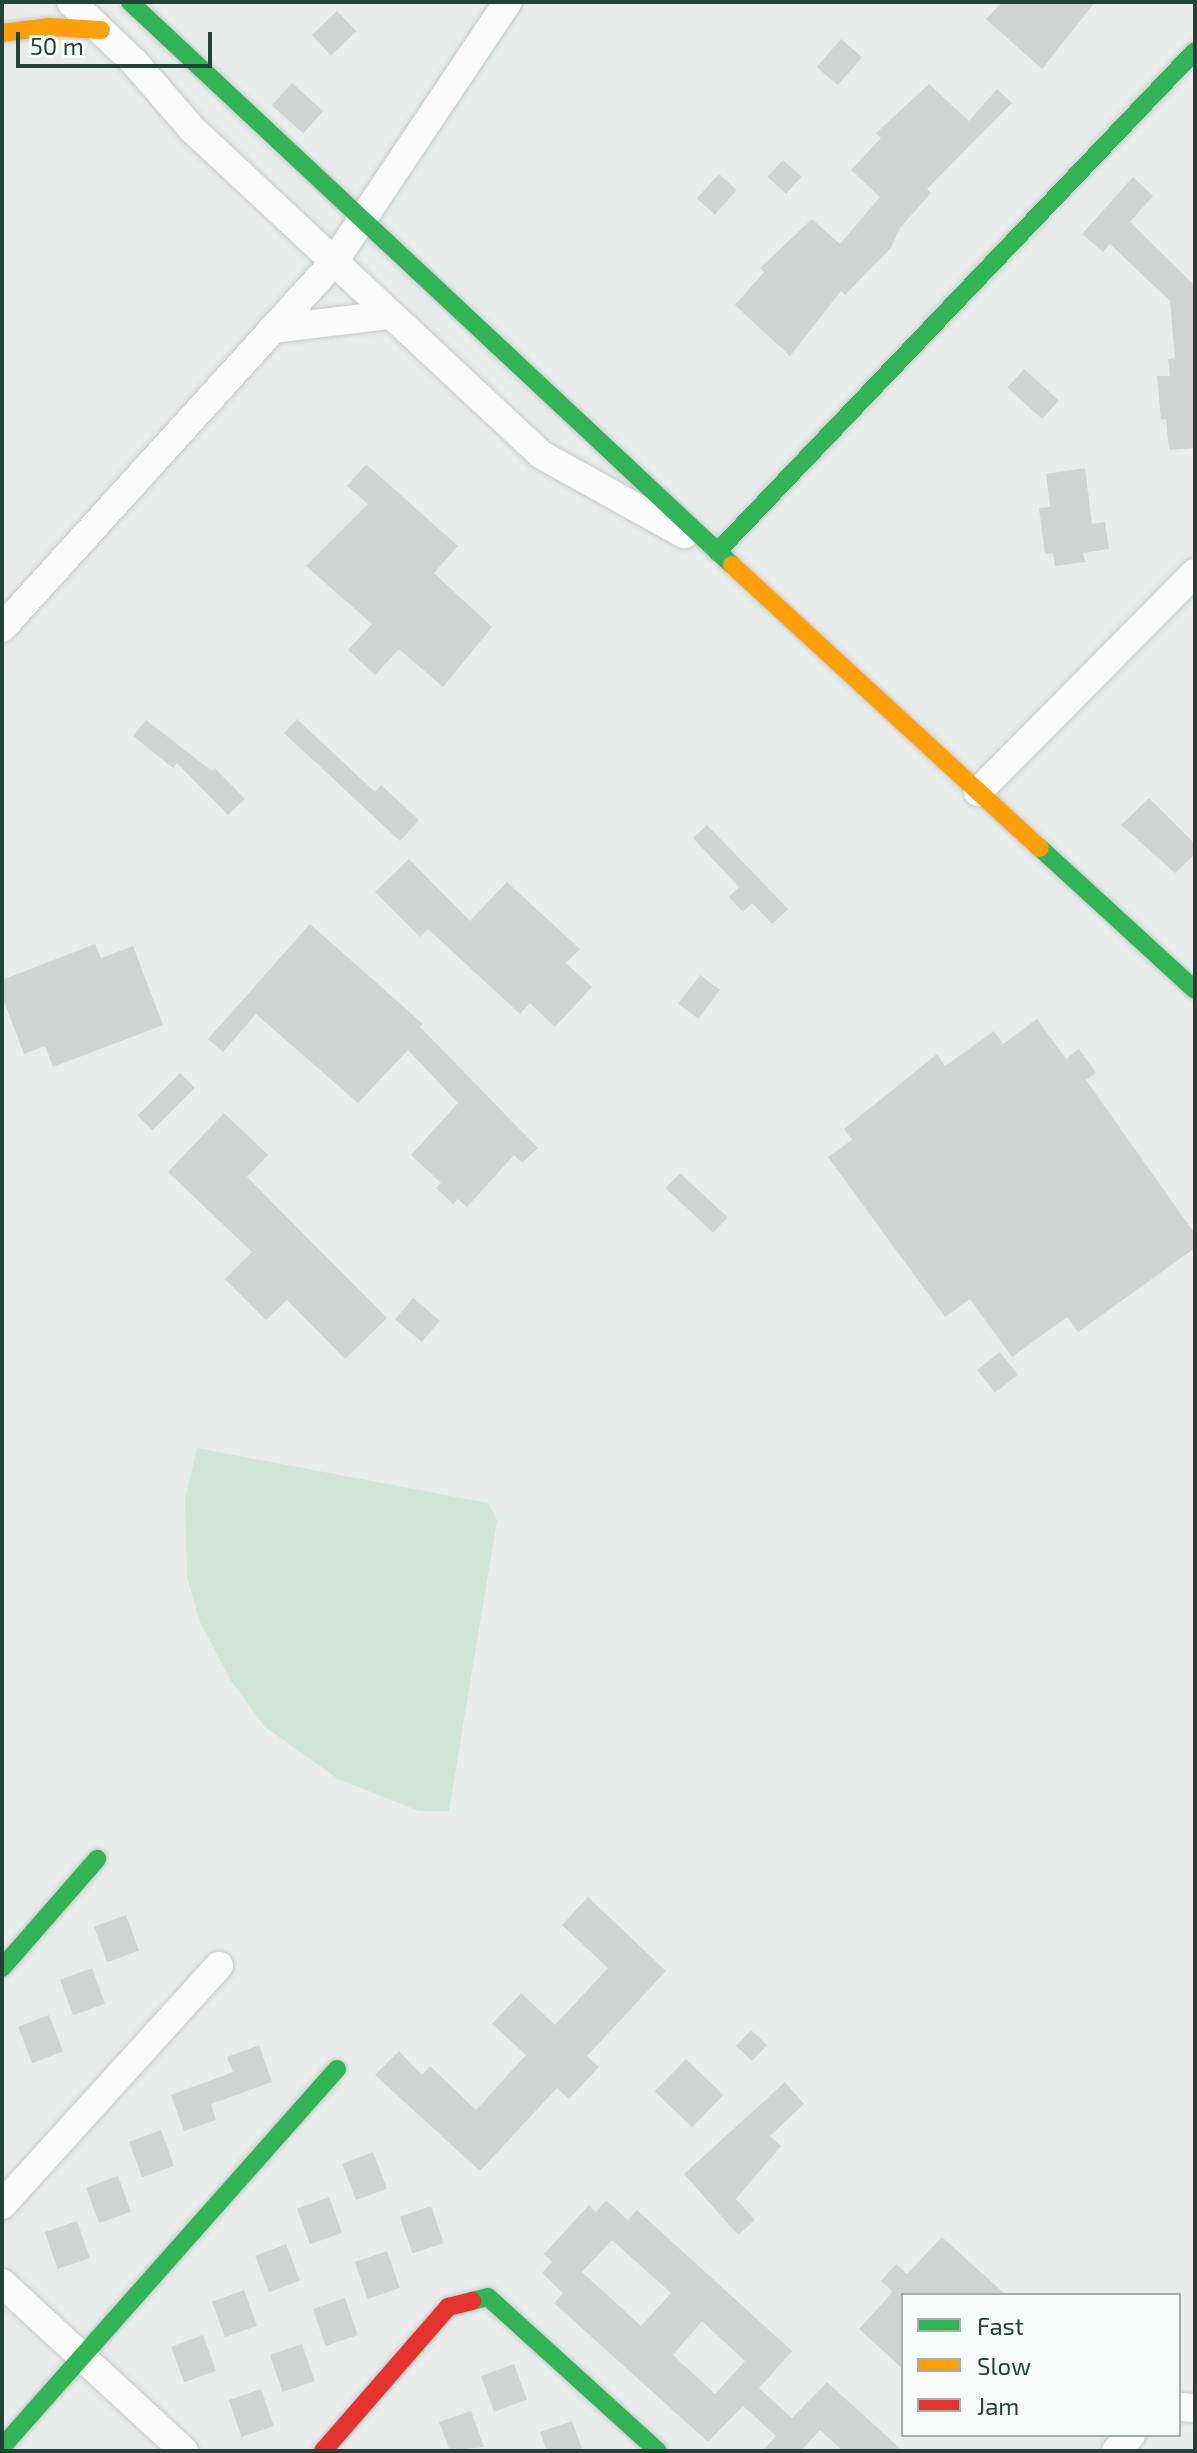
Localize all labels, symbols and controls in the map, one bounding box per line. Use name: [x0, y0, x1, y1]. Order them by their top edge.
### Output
scale bar: [20, 16, 216, 66]
text: 50 m: [30, 31, 84, 60]
legend: [901, 2293, 1181, 2437]
text: Fast: [977, 2311, 1024, 2340]
text: Slow: [977, 2351, 1031, 2380]
text: Jam: [977, 2391, 1019, 2420]

